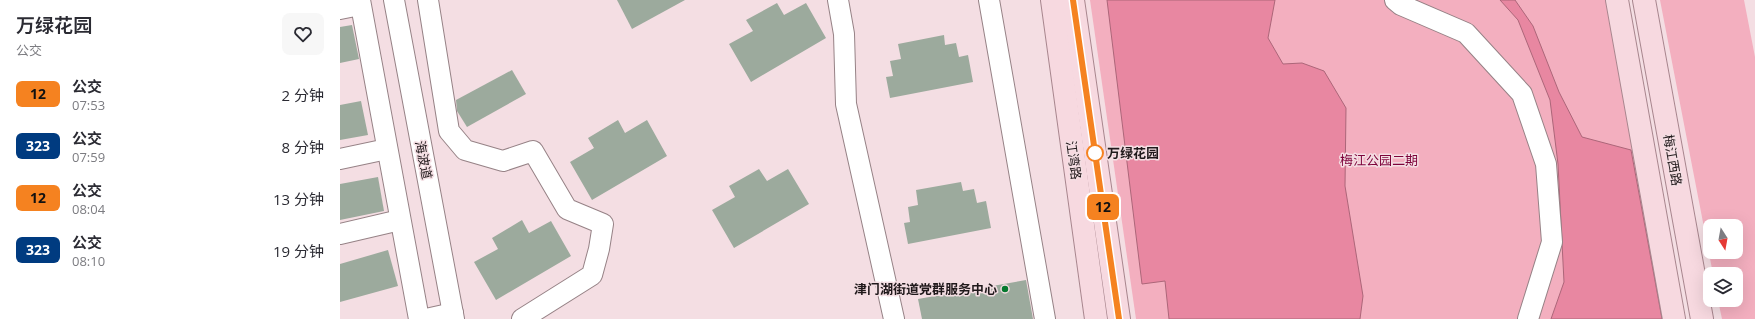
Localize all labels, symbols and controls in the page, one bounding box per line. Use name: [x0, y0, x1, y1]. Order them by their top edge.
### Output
text: 万绿花园: [16, 12, 92, 38]
button: heart: [282, 13, 324, 55]
text: 公交: [16, 41, 42, 59]
text: 公交: [72, 76, 102, 96]
text: 12: [30, 84, 46, 103]
text: 2 分钟: [282, 85, 324, 105]
text: 07:53: [72, 96, 105, 114]
text: 公交: [72, 128, 102, 148]
street label: 梅江西路: [1660, 133, 1686, 187]
text: 323: [26, 136, 50, 155]
text: 8 分钟: [282, 137, 324, 157]
street label: 海波道: [411, 139, 437, 181]
street label: 江湾路: [1062, 139, 1086, 181]
marker: 万绿花园: [1086, 144, 1104, 162]
place label: 万绿花园: [1107, 144, 1159, 162]
text: 07:59: [72, 148, 105, 166]
park label: 梅江公园二期: [1340, 151, 1418, 169]
text: 公交: [72, 180, 102, 200]
text: 12: [30, 188, 46, 207]
text: 13 分钟: [273, 189, 324, 209]
line badge: 12: [1085, 194, 1121, 220]
text: 12: [1095, 197, 1111, 216]
text: 08:04: [72, 200, 105, 218]
north arrow: [1703, 219, 1743, 259]
map controls: [1703, 219, 1743, 307]
text: 公交: [72, 232, 102, 252]
text: 323: [26, 240, 50, 259]
text: 19 分钟: [273, 241, 324, 261]
text: 08:10: [72, 252, 105, 270]
button: layers: [1703, 267, 1743, 307]
place label: 津门湖街道党群服务中心: [854, 280, 997, 298]
marker: 津门湖街道党群服务中心: [1000, 284, 1010, 294]

